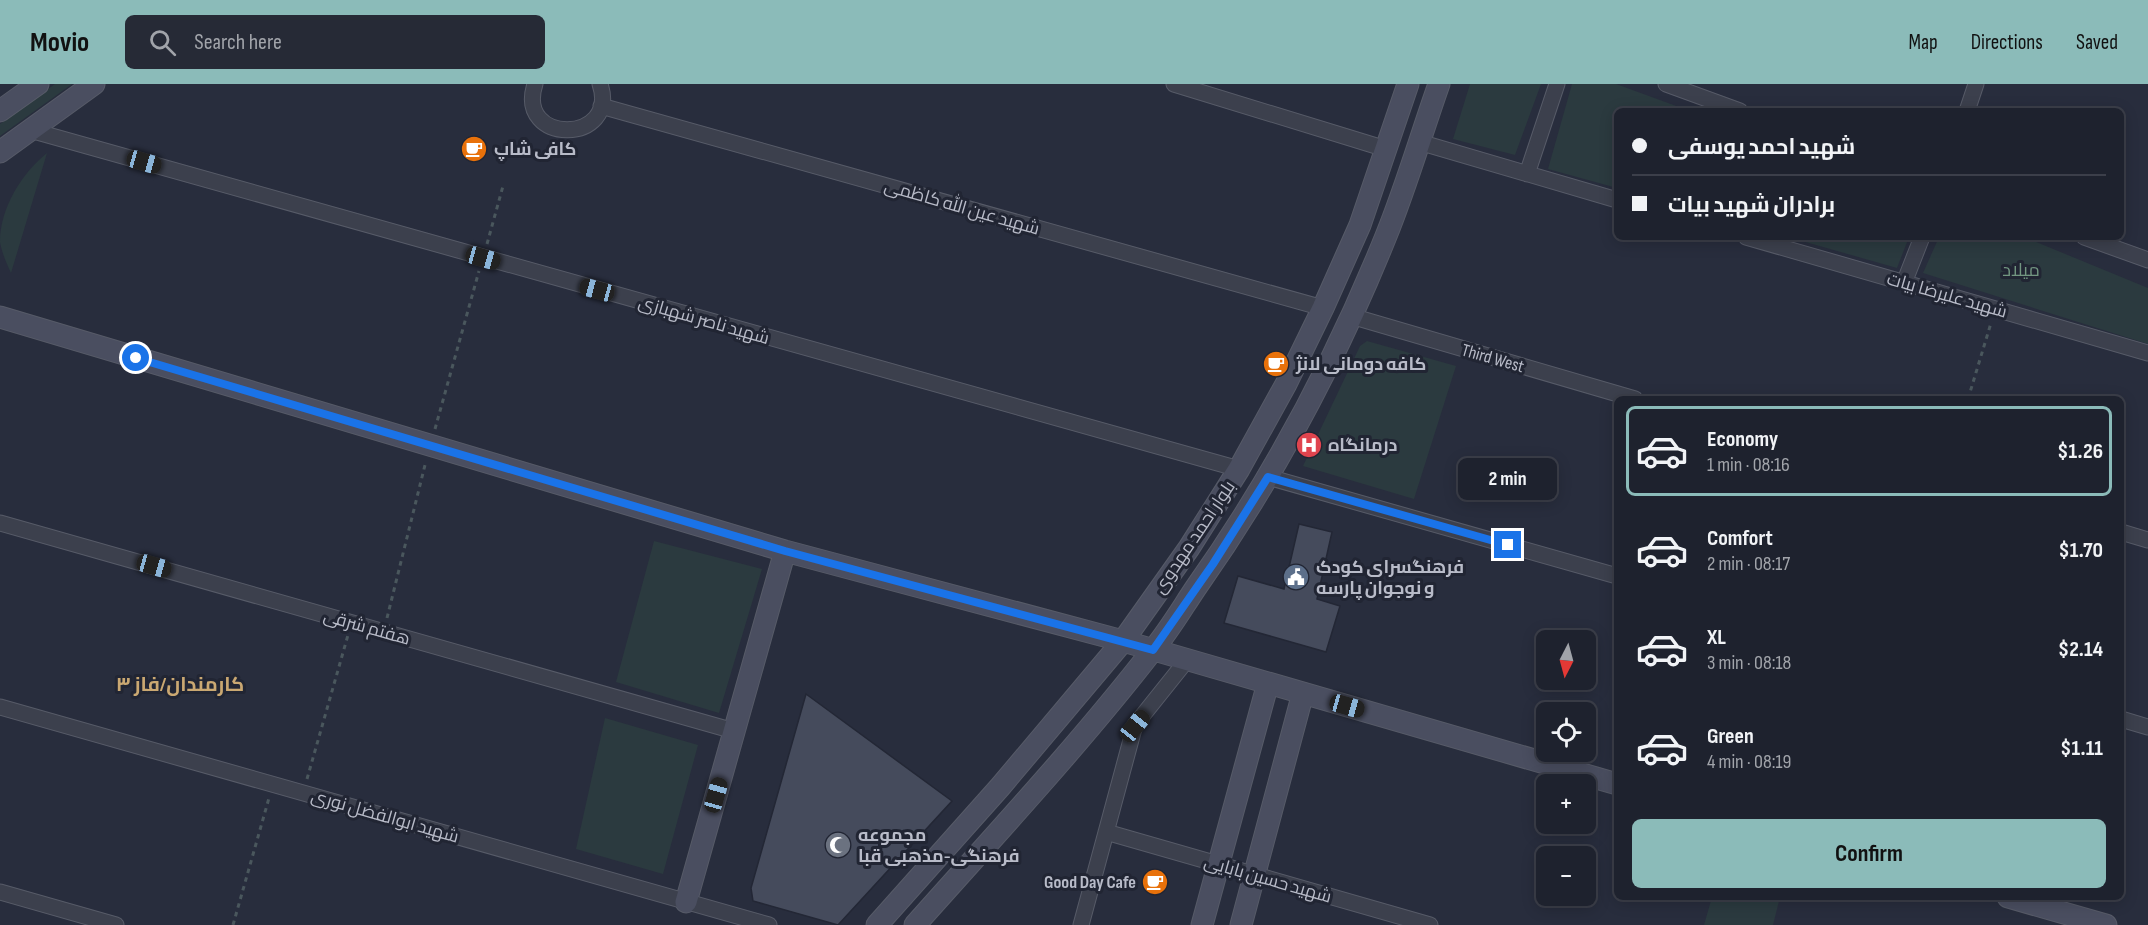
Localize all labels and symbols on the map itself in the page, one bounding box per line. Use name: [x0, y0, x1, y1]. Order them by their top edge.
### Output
cafe icon: کافی شاپ: [459, 134, 489, 164]
place label: کافی شاپ: [494, 139, 576, 161]
car: [124, 148, 164, 176]
street label: شهید عین الله کاظمی: [882, 173, 1043, 240]
car: [463, 244, 503, 272]
park label: میلاد: [2002, 260, 2040, 281]
street label: شهید علیرضا بیات: [1884, 268, 2009, 323]
car: [577, 277, 617, 303]
street label: شهید ناصر شهبازی: [636, 292, 772, 349]
street label: Third West: [1459, 340, 1527, 378]
route start: [122, 344, 149, 371]
cafe icon: کافه دومانی لانژ: [1261, 349, 1291, 379]
place label: کافه دومانی لانژ: [1295, 354, 1426, 375]
hospital icon: درمانگاه: [1294, 430, 1324, 460]
place label: درمانگاه: [1328, 435, 1397, 456]
callout: 2 min: [1458, 458, 1558, 500]
street label: بلوار احمد مهدوی: [1149, 477, 1240, 598]
route end: [1494, 531, 1521, 558]
car: [134, 552, 174, 580]
place label: فرهنگسرای کودک و نوجوان پارسه: [1316, 557, 1464, 600]
public building icon: فرهنگسرای کودک و نوجوان پارسه: [1281, 562, 1311, 592]
street label: هفتم شرقی: [321, 605, 413, 651]
north arrow: [1536, 630, 1596, 690]
district label: کارمندان/فاز ۳: [116, 673, 244, 697]
car: [1327, 692, 1367, 720]
car: [1117, 706, 1153, 746]
car: [702, 775, 730, 815]
street label: شهید ابوالفضل نوری: [309, 785, 461, 848]
place label: مجموعه فرهنگی-مذهبی قبا: [858, 825, 1020, 867]
mosque icon: مجموعه فرهنگی-مذهبی قبا: [823, 830, 853, 860]
street label: شهید حسین بابایی: [1202, 851, 1334, 908]
cafe icon: Good Day Cafe: [1140, 867, 1170, 897]
place label: Good Day Cafe: [1044, 872, 1136, 893]

